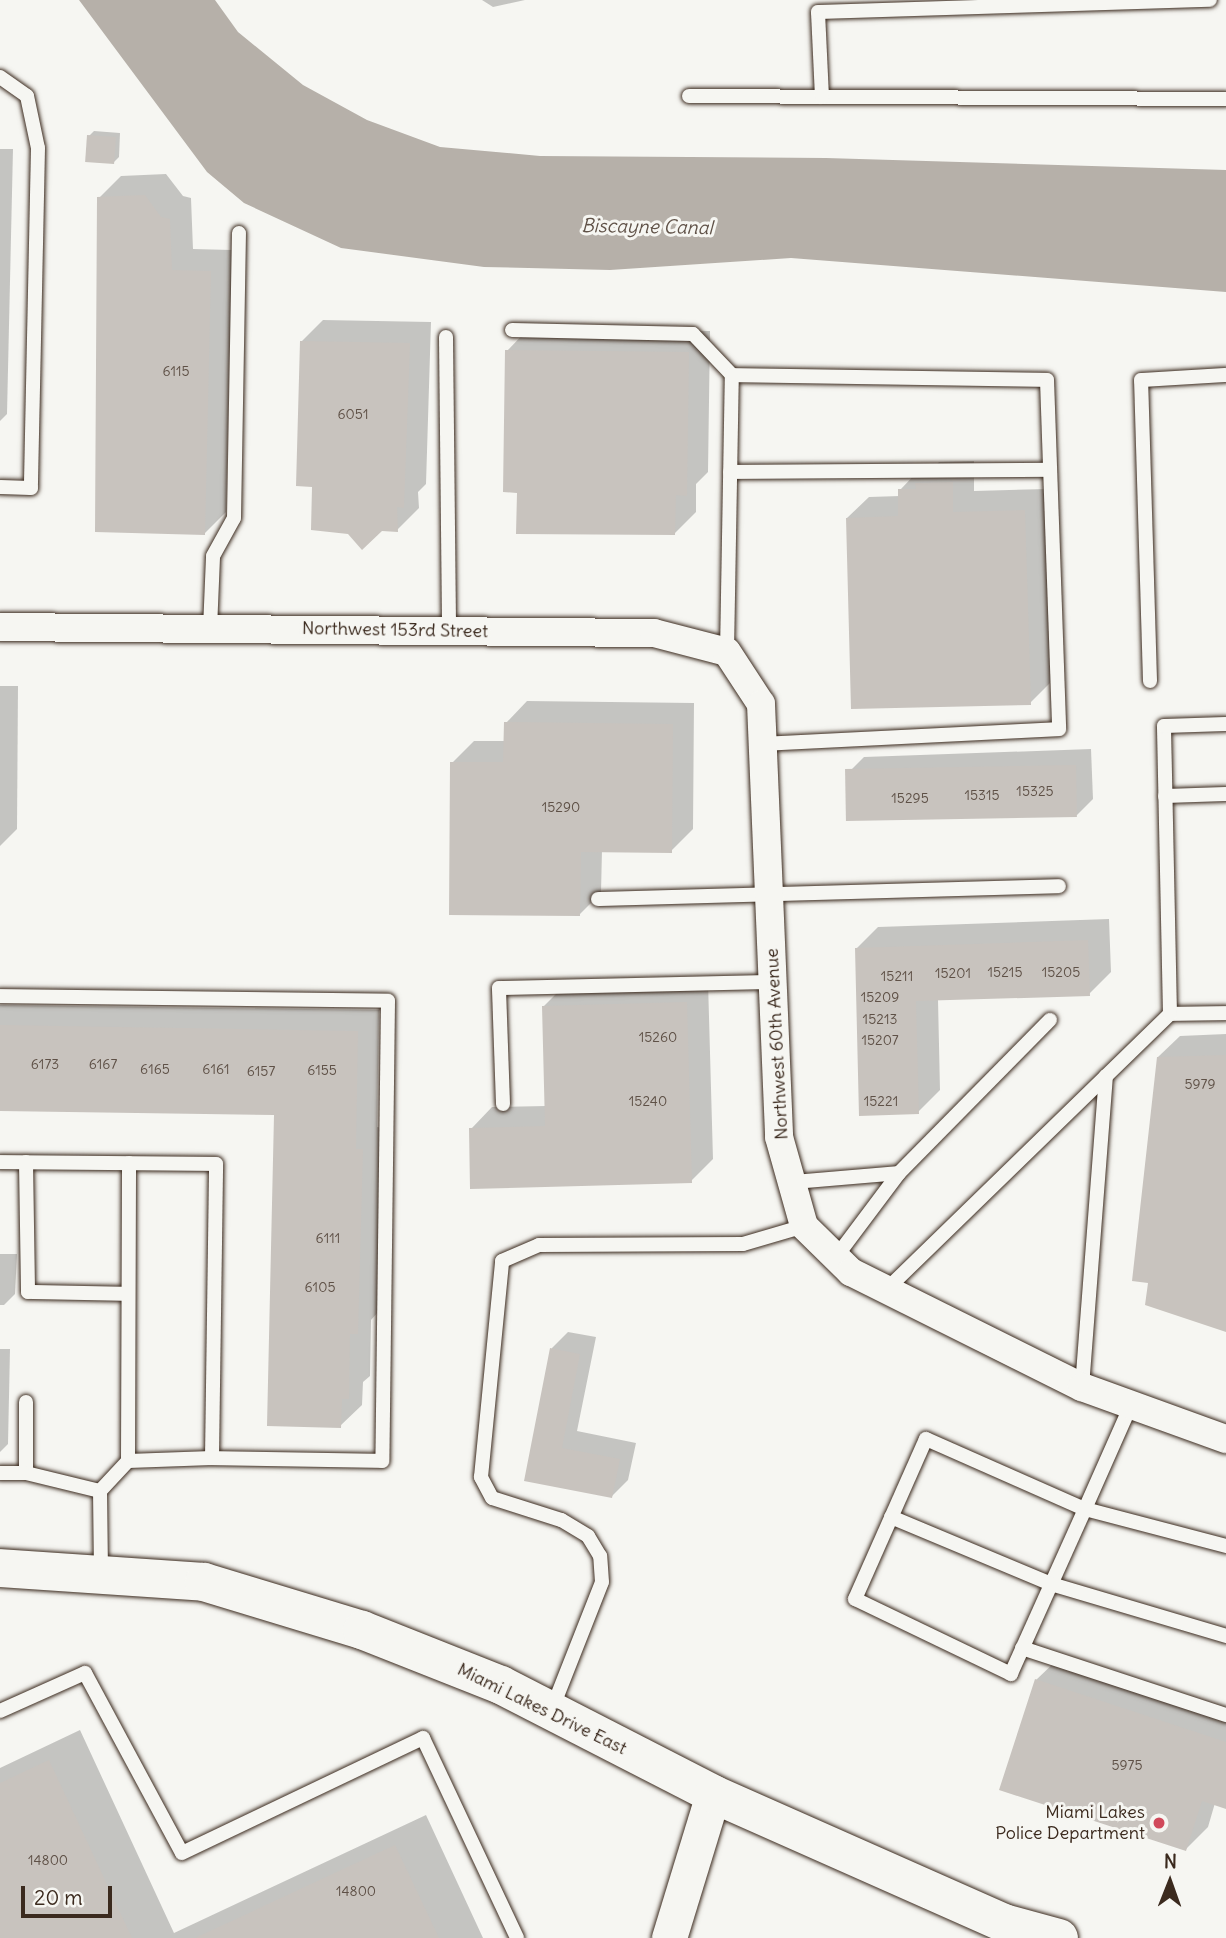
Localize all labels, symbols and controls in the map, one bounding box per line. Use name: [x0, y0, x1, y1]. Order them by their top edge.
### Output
water label: Biscayne Canal: [581, 214, 713, 240]
house number: 6115: [162, 363, 190, 379]
house number: 6051: [338, 406, 368, 422]
street label: Northwest 153rd Street: [302, 618, 488, 642]
house number: 15325: [1016, 783, 1054, 799]
house number: 15315: [964, 787, 1000, 803]
house number: 15295: [891, 790, 929, 806]
house number: 15290: [542, 799, 580, 815]
street label: Northwest 60th Avenue: [761, 948, 793, 1140]
house number: 15215: [988, 964, 1022, 980]
house number: 15205: [1042, 964, 1080, 980]
house number: 15201: [935, 965, 971, 981]
house number: 15211: [881, 968, 913, 984]
house number: 15209: [861, 989, 899, 1005]
house number: 15213: [863, 1011, 897, 1027]
house number: 15260: [639, 1029, 677, 1045]
house number: 15207: [861, 1032, 899, 1048]
house number: 6173: [31, 1056, 59, 1072]
house number: 6167: [89, 1056, 117, 1072]
house number: 6165: [140, 1061, 170, 1077]
house number: 6161: [202, 1061, 230, 1077]
house number: 6155: [307, 1062, 337, 1078]
house number: 6157: [247, 1063, 275, 1079]
house number: 5979: [1184, 1076, 1216, 1092]
house number: 15240: [629, 1093, 667, 1109]
house number: 15221: [864, 1093, 898, 1109]
house number: 6111: [316, 1230, 340, 1246]
house number: 6105: [305, 1279, 335, 1295]
street label: Miami Lakes Drive East: [454, 1659, 630, 1759]
house number: 5975: [1111, 1757, 1143, 1773]
place label: Miami Lakes Police Department: [995, 1802, 1145, 1844]
marker: Miami Lakes Police Department: [1151, 1815, 1167, 1831]
north arrow: [1135, 1847, 1205, 1917]
text: N: [1164, 1849, 1177, 1873]
house number: 14800: [28, 1852, 68, 1868]
scale bar: [24, 1871, 116, 1915]
house number: 14800: [336, 1883, 376, 1899]
text: 20 m: [34, 1884, 83, 1911]

